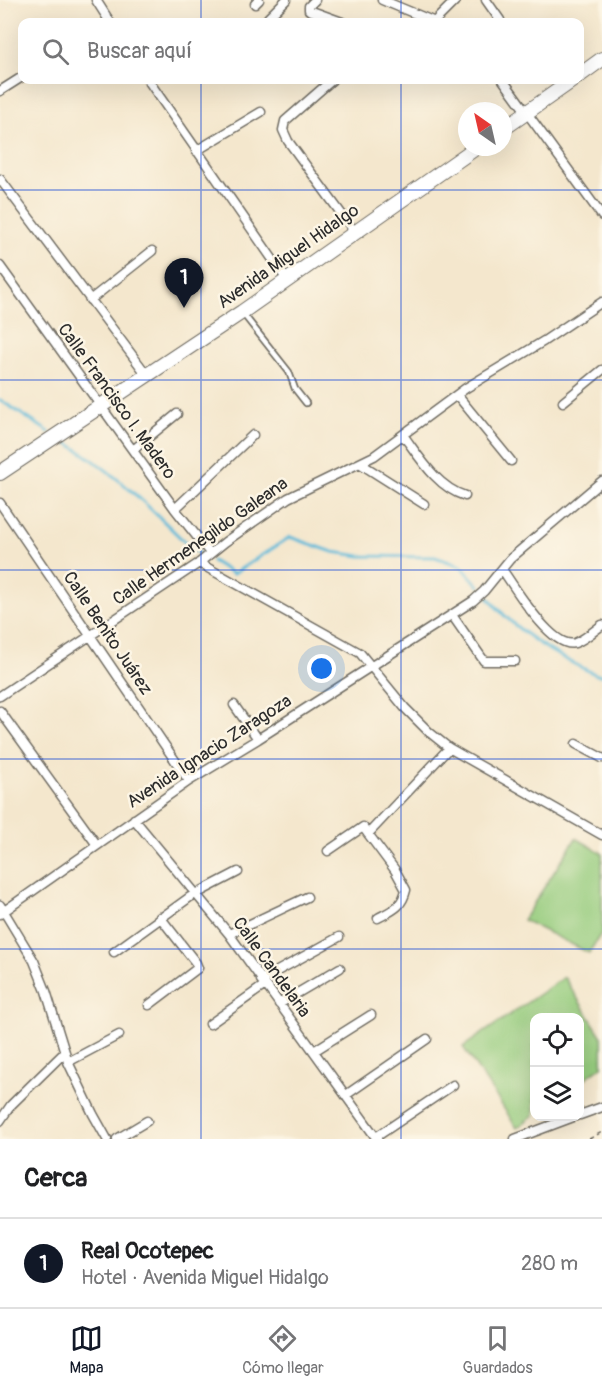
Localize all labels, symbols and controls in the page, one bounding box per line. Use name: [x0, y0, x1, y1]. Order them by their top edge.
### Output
search box: [18, 18, 584, 84]
icon: search: [39, 35, 72, 68]
text: Buscar aquí: [87, 37, 192, 65]
north arrow: [458, 102, 512, 156]
street label: Avenida Miguel Hidalgo: [213, 199, 364, 314]
pin: 1: [164, 258, 204, 308]
street label: Calle Francisco I. Madero: [52, 319, 181, 484]
street label: Calle Hermenegildo Galeana: [108, 472, 292, 611]
street label: Calle Benito Juárez: [58, 567, 157, 699]
your location: [307, 654, 336, 683]
street label: Avenida Ignacio Zaragoza: [122, 689, 296, 813]
street label: Calle Candelaria: [227, 913, 316, 1022]
map controls: [530, 1013, 584, 1121]
button: locate: [530, 1013, 584, 1067]
button: layers: [530, 1067, 584, 1121]
text: Cerca: [24, 1162, 87, 1194]
text: Real Ocotepec: [81, 1237, 214, 1265]
text: 1: [40, 1251, 47, 1276]
text: 280 m: [521, 1251, 578, 1276]
text: Hotel · Avenida Miguel Hidalgo: [81, 1265, 329, 1290]
tab: Mapa: [69, 1322, 103, 1378]
tab: Cómo llegar: [242, 1322, 324, 1378]
tab: Guardados: [463, 1322, 533, 1378]

